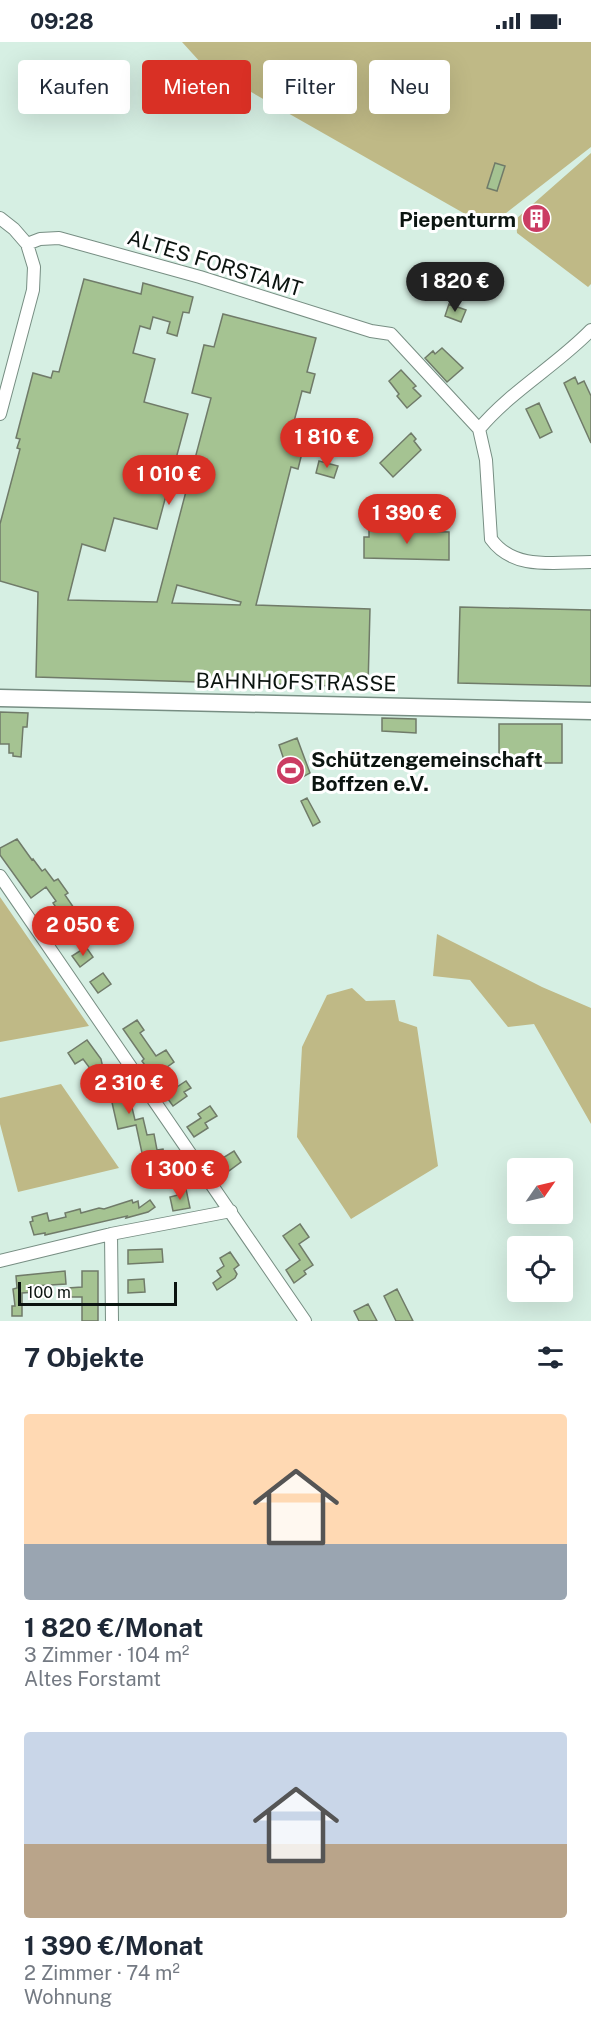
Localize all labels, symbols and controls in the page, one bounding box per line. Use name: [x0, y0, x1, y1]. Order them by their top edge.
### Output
text: 09:28: [30, 8, 94, 34]
chip: Kaufen: [18, 60, 130, 114]
chip: Mieten: [142, 60, 251, 114]
chip: Filter: [263, 60, 357, 114]
chip: Neu: [369, 60, 450, 114]
building icon: Piepenturm: [521, 203, 553, 235]
place label: Piepenturm: [399, 207, 516, 232]
street label: ALTES FORSTAMT: [124, 224, 306, 302]
pin: 1 820 €: [400, 262, 510, 313]
text: 1 820 €: [420, 269, 490, 293]
pin: 1 810 €: [272, 418, 382, 469]
text: 1 810 €: [294, 425, 360, 449]
pin: 1 010 €: [114, 455, 224, 506]
text: 1 010 €: [137, 462, 201, 486]
pin: 1 390 €: [352, 494, 462, 545]
text: 1 390 €: [372, 501, 442, 525]
street label: BAHNHOFSTRASSE: [195, 668, 397, 696]
place label: Schützengemeinschaft Boffzen e.V.: [311, 747, 543, 796]
sports icon: Schützengemeinschaft Boffzen e.V.: [274, 755, 306, 787]
pin: 2 050 €: [28, 906, 138, 957]
text: 2 050 €: [46, 913, 120, 937]
pin: 2 310 €: [74, 1064, 184, 1115]
text: 2 310 €: [94, 1071, 164, 1095]
pin: 1 300 €: [125, 1150, 235, 1201]
text: 1 300 €: [145, 1157, 215, 1181]
north arrow: [507, 1158, 573, 1224]
map controls: [507, 1158, 573, 1302]
button: locate: [507, 1236, 573, 1302]
scale bar: [18, 1279, 177, 1306]
text: 100 m: [27, 1283, 71, 1302]
icon: filters: [534, 1341, 567, 1374]
text: 7 Objekte: [24, 1342, 144, 1373]
icon: home: [242, 1453, 350, 1561]
text: 1 820 €/Monat: [24, 1612, 203, 1643]
text: 3 Zimmer · 104 m²: [24, 1643, 189, 1667]
text: Altes Forstamt: [24, 1667, 161, 1691]
icon: home: [242, 1771, 350, 1879]
text: 1 390 €/Monat: [24, 1930, 204, 1961]
text: 2 Zimmer · 74 m²: [24, 1961, 180, 1985]
text: Wohnung: [24, 1985, 112, 2009]

